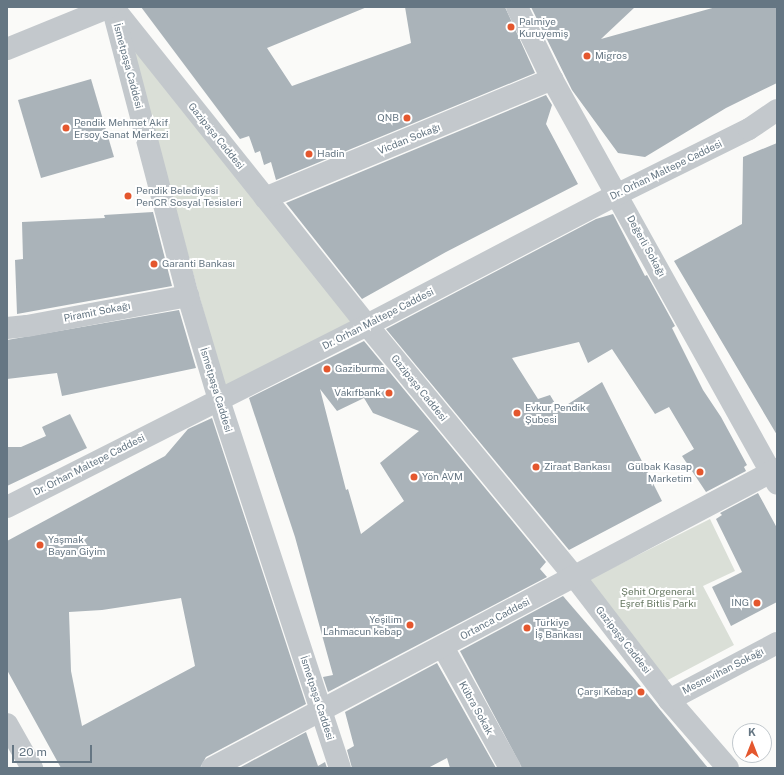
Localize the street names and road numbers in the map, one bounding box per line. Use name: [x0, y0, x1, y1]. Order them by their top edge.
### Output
street label: İsmetpaşa Caddesi: [111, 22, 145, 110]
street label: Gazipaşa Caddesi: [186, 100, 246, 172]
street label: Vicdan Sokağı: [376, 121, 442, 157]
street label: Dr. Orhan Maltepe Caddesi: [608, 138, 724, 202]
street label: Değerli Sokağı: [624, 213, 668, 279]
street label: Dr. Orhan Maltepe Caddesi: [320, 286, 436, 352]
street label: Piramit Sokağı: [63, 300, 131, 324]
street label: İsmetpaşa Caddesi: [197, 346, 235, 434]
street label: Gazipaşa Caddesi: [389, 352, 449, 424]
street label: Dr. Orhan Maltepe Caddesi: [31, 432, 147, 498]
street label: Ortanca Caddesi: [458, 596, 532, 642]
street label: Gazipaşa Caddesi: [593, 604, 653, 676]
street label: Mesnevihan Sokağı: [680, 645, 766, 697]
street label: İsmetpaşa Caddesi: [298, 654, 336, 742]
street label: Kübra Sokak: [456, 679, 496, 737]

